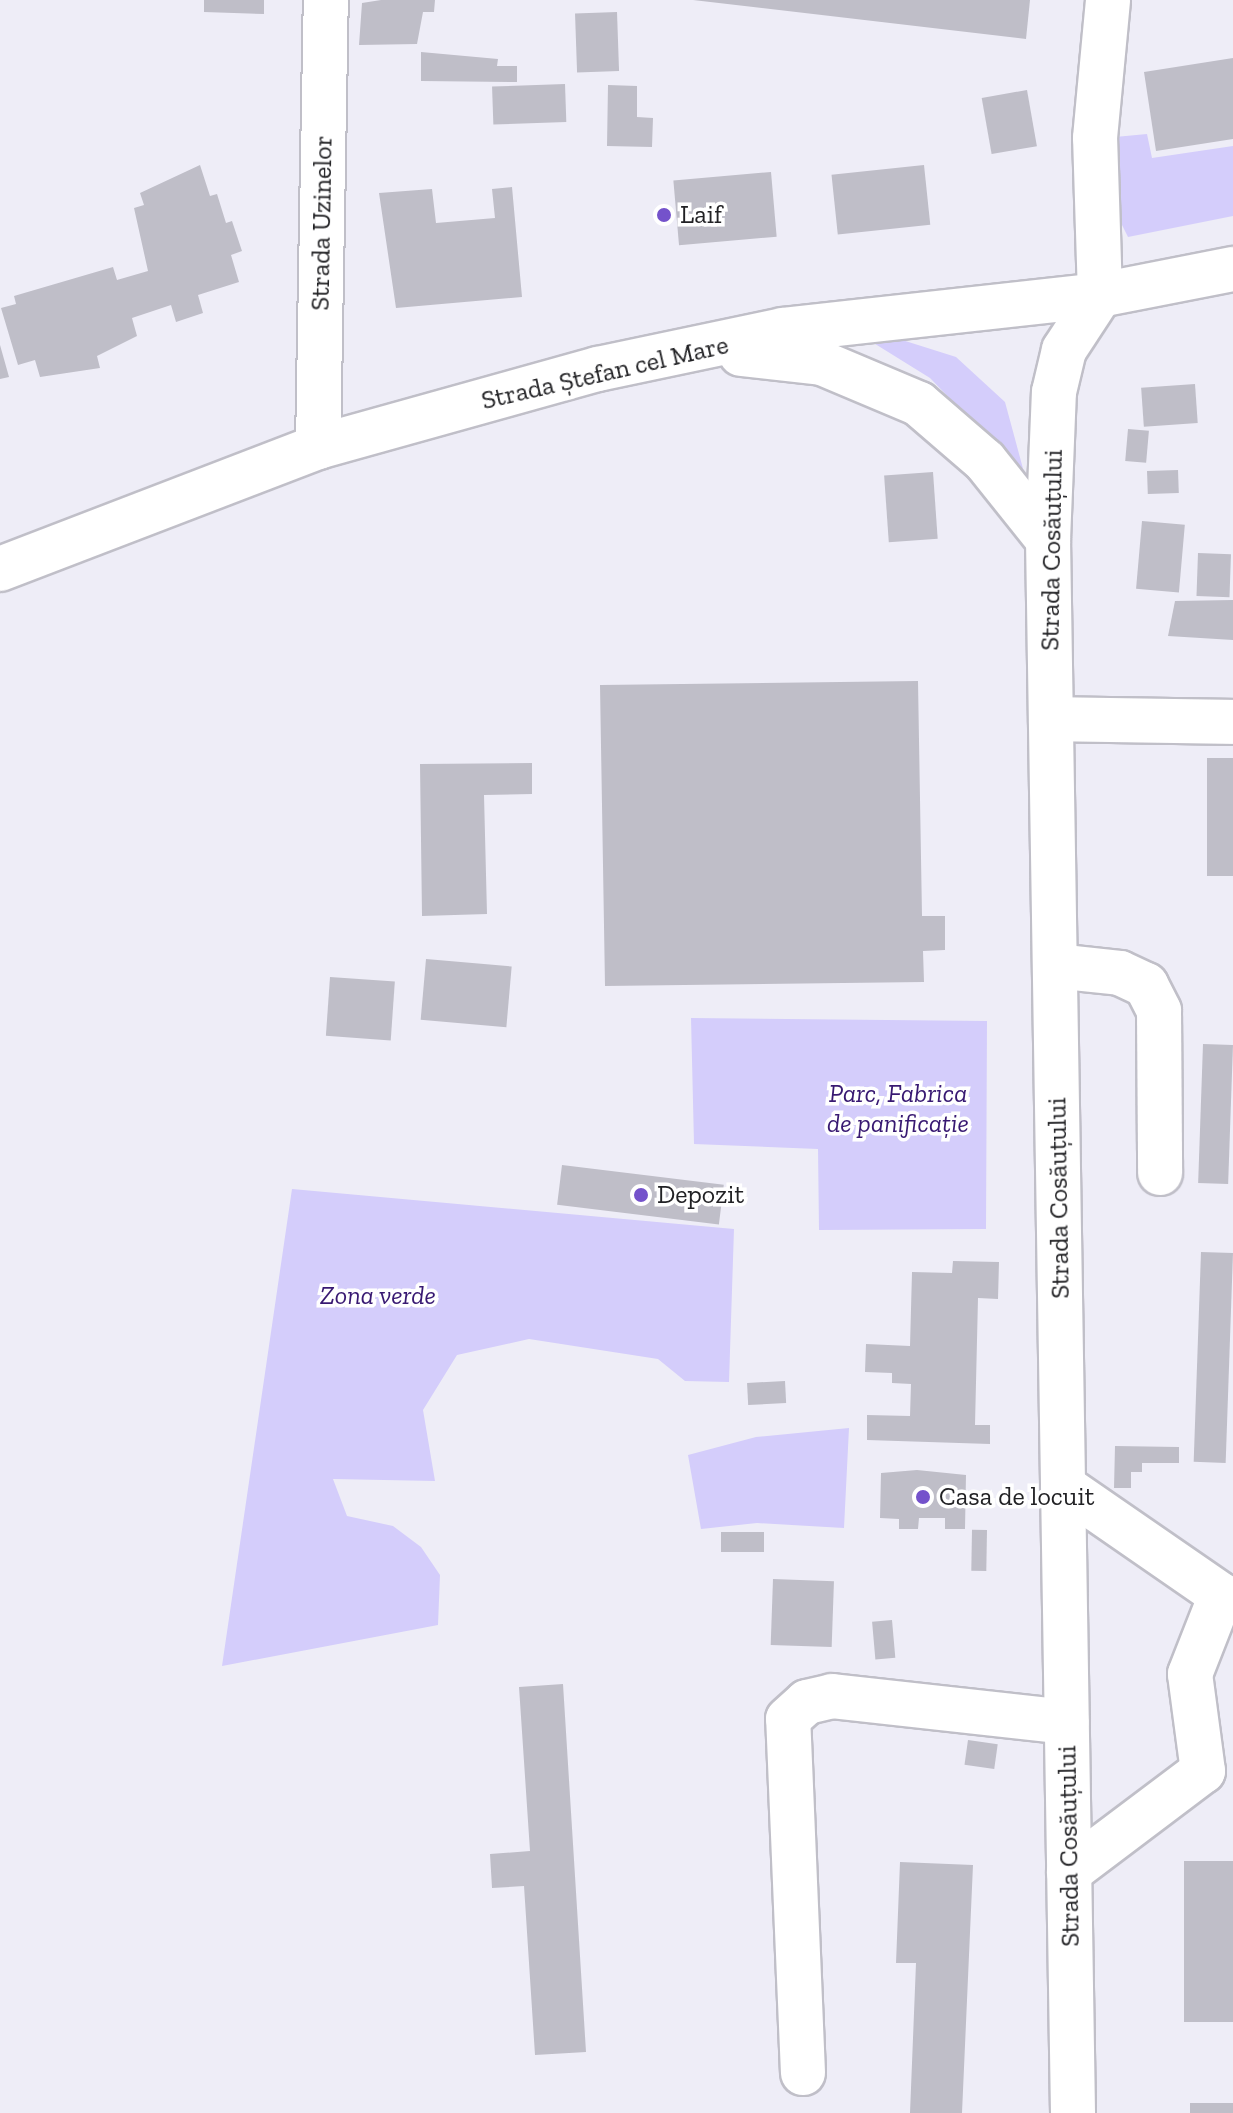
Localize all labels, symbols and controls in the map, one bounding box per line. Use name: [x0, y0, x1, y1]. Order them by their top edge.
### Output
street label: Strada Uzinelor: [305, 135, 339, 311]
place label: Laif: [680, 199, 722, 231]
marker: Laif: [655, 206, 673, 224]
street label: Strada Ștefan cel Mare: [478, 329, 732, 417]
street label: Strada Cosăuțului: [1035, 449, 1069, 651]
park label: Parc, Fabrica de panificație: [827, 1078, 969, 1140]
street label: Strada Cosăuțului: [1042, 1097, 1076, 1299]
place label: Depozit: [657, 1179, 744, 1211]
marker: Depozit: [632, 1186, 650, 1204]
park label: Zona verde: [320, 1280, 436, 1312]
place label: Casa de locuit: [939, 1481, 1094, 1513]
marker: Casa de locuit: [914, 1488, 932, 1506]
street label: Strada Cosăuțului: [1052, 1745, 1086, 1947]

